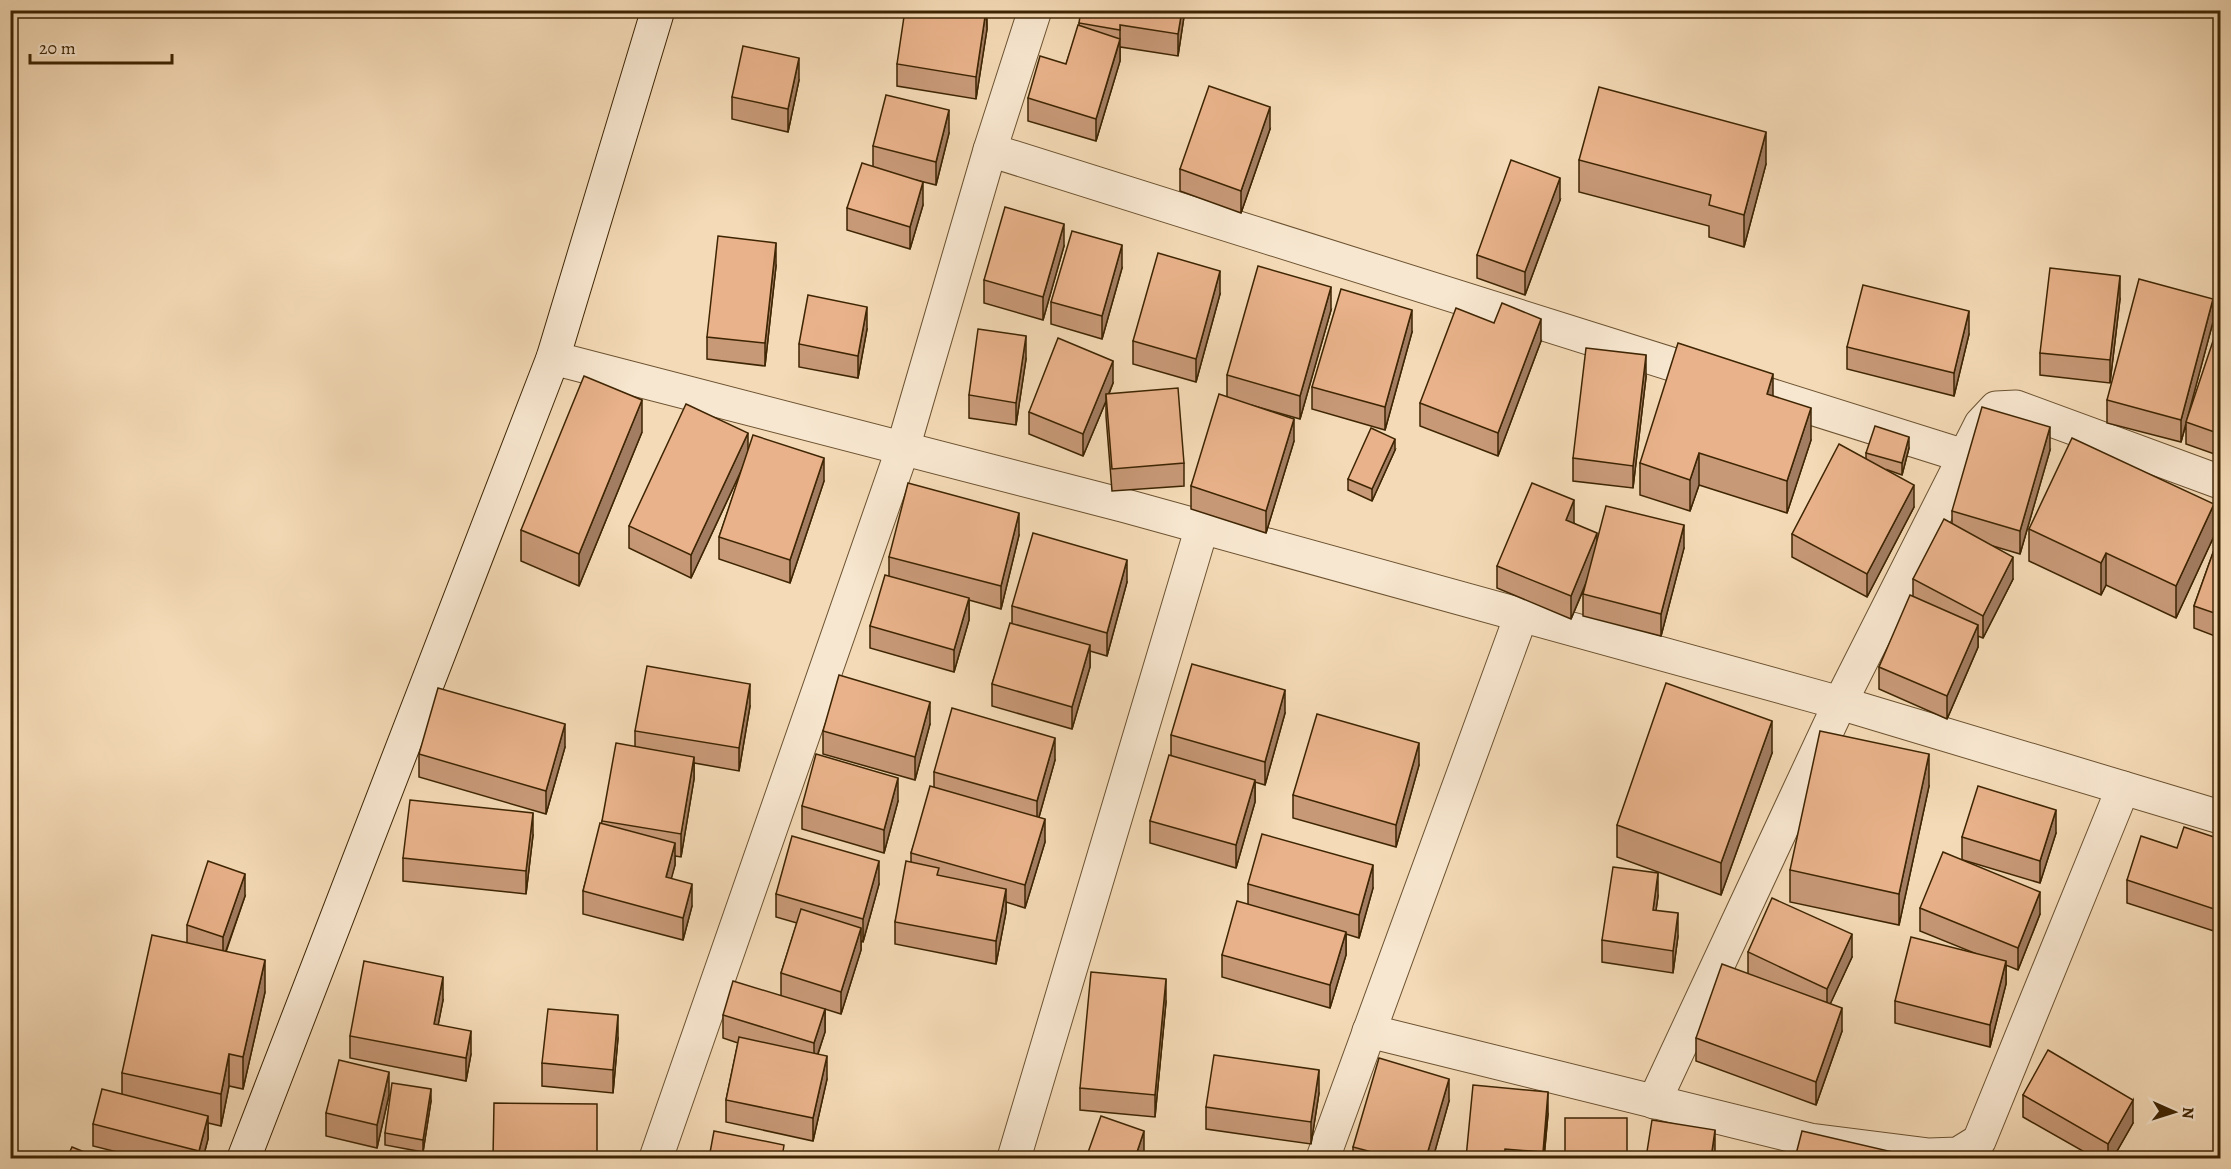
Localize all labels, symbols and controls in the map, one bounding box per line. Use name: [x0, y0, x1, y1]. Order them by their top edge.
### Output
scale bar: [30, 27, 172, 65]
text: 20 m: [39, 36, 76, 60]
north arrow: [2144, 1082, 2204, 1142]
text: N: [2177, 1106, 2199, 1119]

